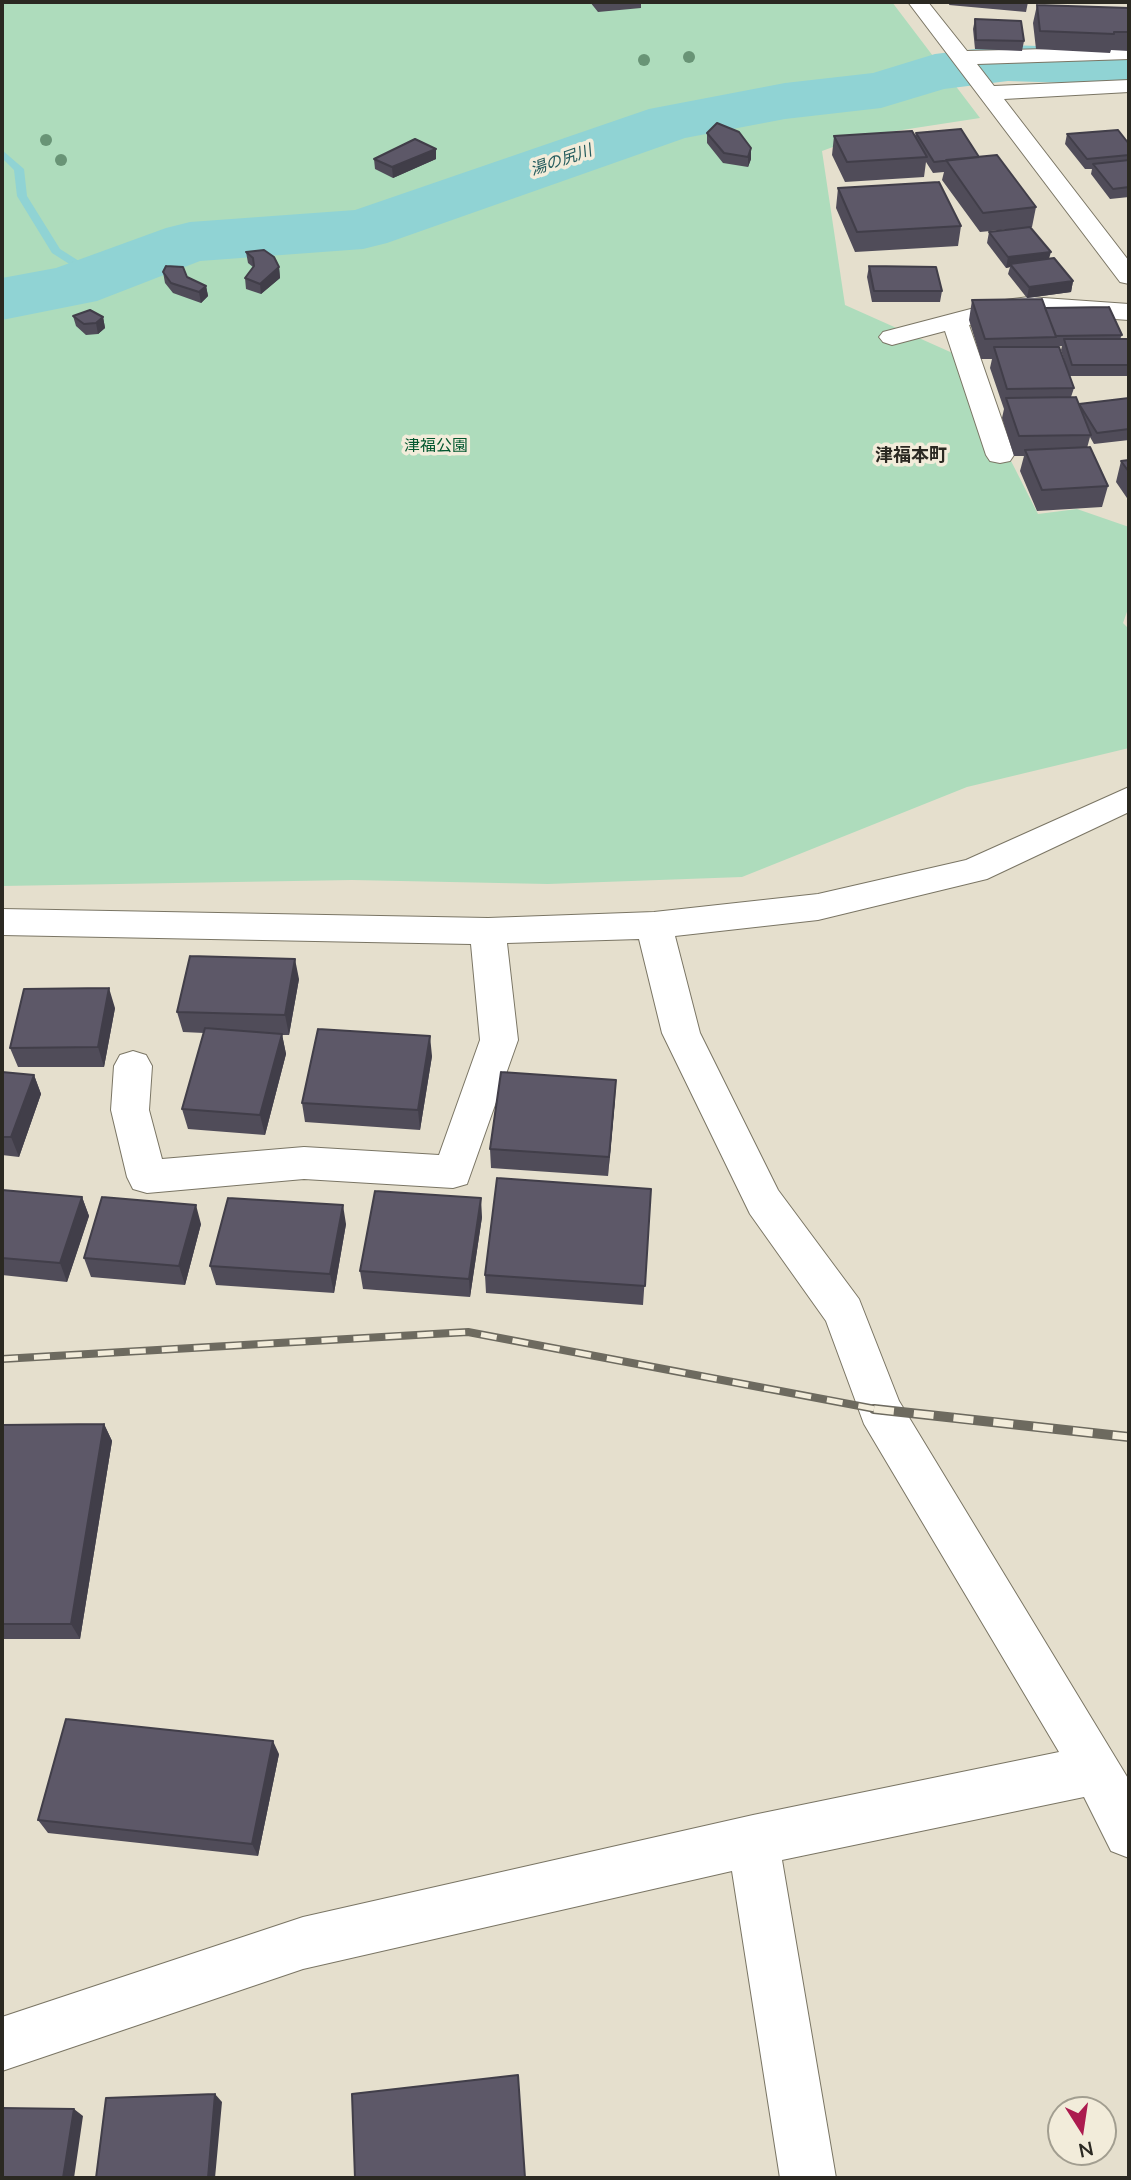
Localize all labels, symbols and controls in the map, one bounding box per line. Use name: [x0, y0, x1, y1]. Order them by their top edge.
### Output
water label: 湯の尻川: [528, 141, 594, 179]
park label: 津福公園: [404, 436, 468, 456]
district label: 津福本町: [875, 444, 947, 466]
north arrow: [1047, 2096, 1117, 2166]
text: N: [1077, 2137, 1096, 2163]

